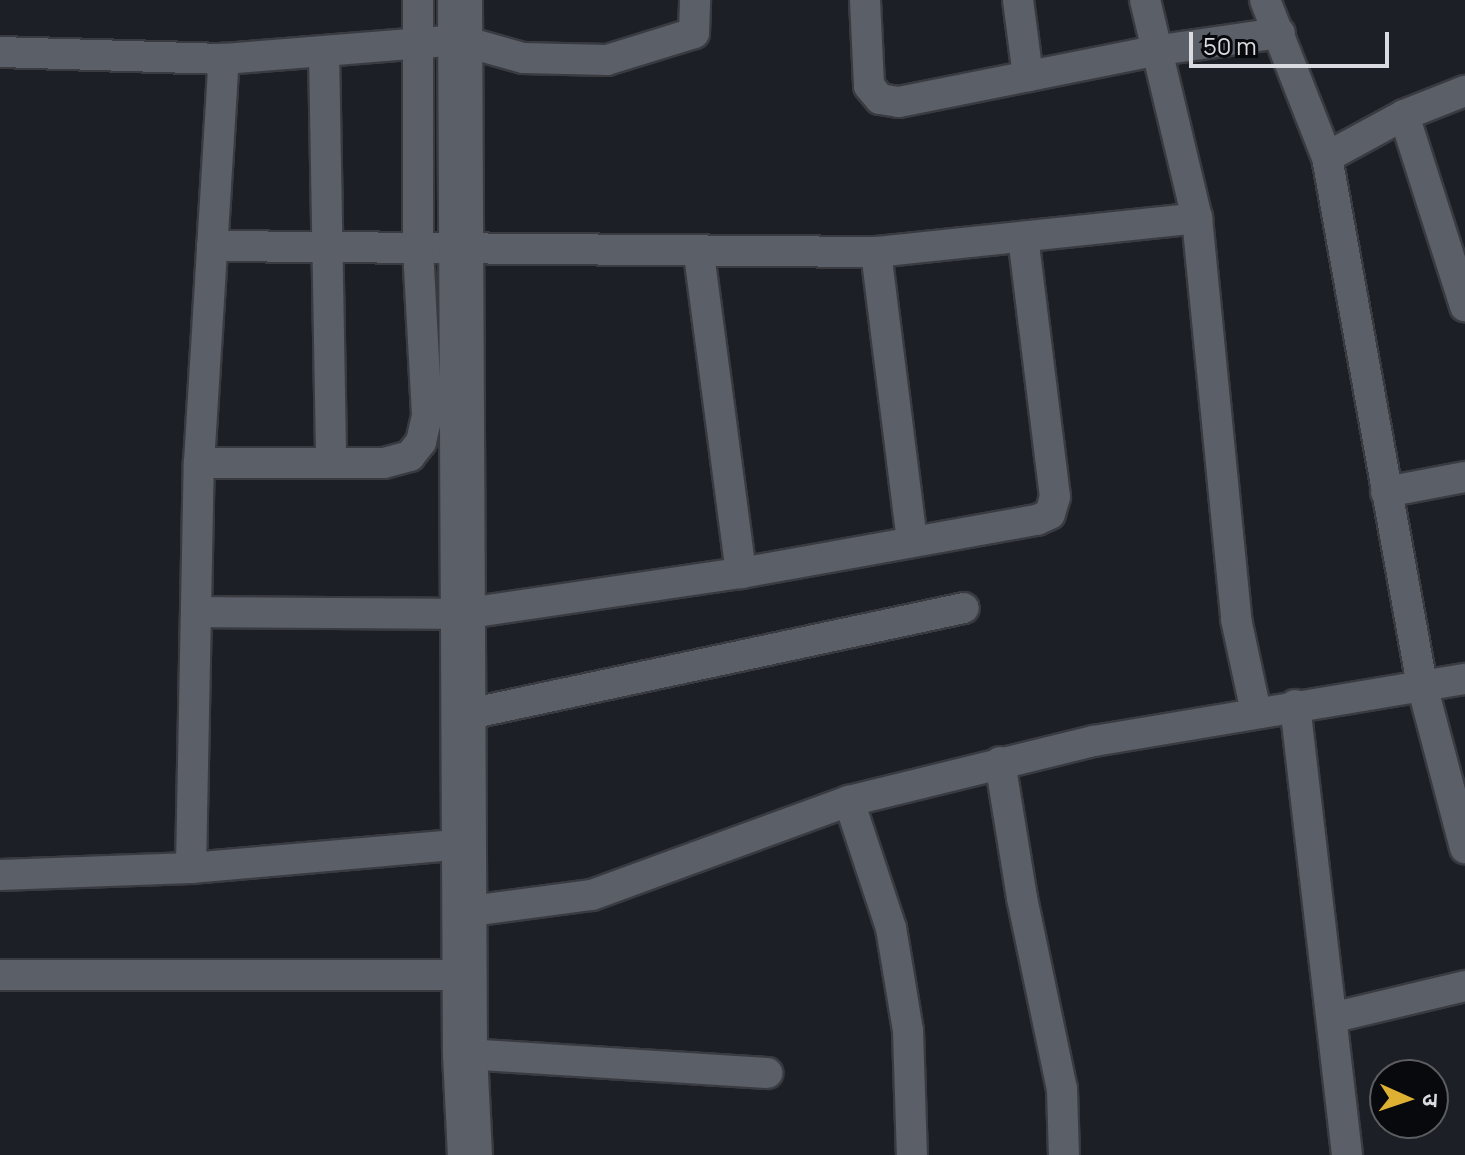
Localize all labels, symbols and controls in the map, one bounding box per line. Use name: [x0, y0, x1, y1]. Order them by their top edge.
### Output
scale bar: [1193, 16, 1393, 66]
text: 50 m: [1203, 29, 1257, 62]
north arrow: [1369, 1059, 1449, 1139]
text: उ: [1416, 1093, 1446, 1107]

